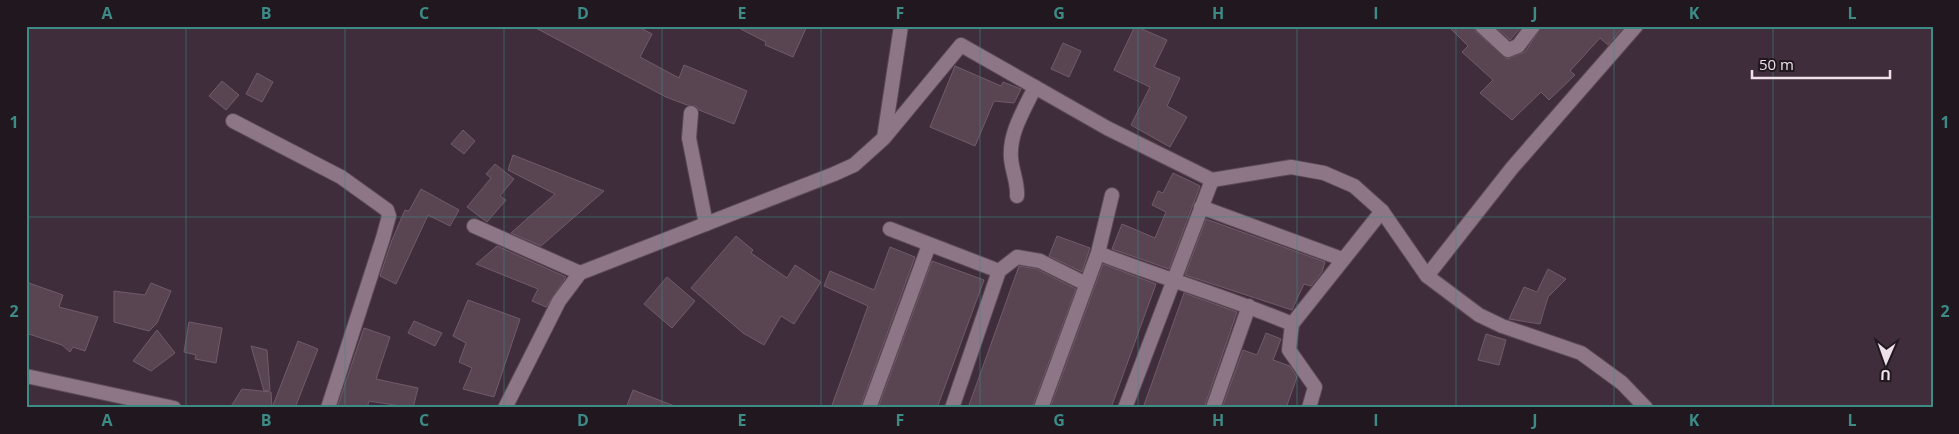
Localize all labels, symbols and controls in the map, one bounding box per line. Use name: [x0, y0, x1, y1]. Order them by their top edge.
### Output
text: A: [101, 2, 113, 24]
text: B: [261, 2, 271, 24]
text: C: [419, 2, 429, 24]
text: D: [577, 2, 589, 24]
text: E: [738, 2, 747, 24]
text: F: [896, 2, 904, 24]
text: G: [1053, 2, 1065, 24]
text: H: [1212, 2, 1224, 24]
text: I: [1373, 2, 1379, 24]
text: J: [1530, 2, 1538, 24]
text: K: [1689, 2, 1700, 24]
text: L: [1847, 2, 1857, 24]
scale bar: [1752, 48, 1889, 80]
text: 50 m: [1759, 54, 1794, 74]
text: 1: [9, 111, 19, 133]
text: 1: [1940, 111, 1950, 133]
text: 2: [9, 300, 19, 322]
text: 2: [1940, 300, 1950, 322]
north arrow: [1862, 336, 1912, 386]
text: U: [1880, 366, 1891, 385]
text: A: [101, 409, 113, 431]
text: B: [261, 409, 271, 431]
text: C: [419, 409, 429, 431]
text: D: [577, 409, 589, 431]
text: E: [738, 409, 747, 431]
text: F: [896, 409, 904, 431]
text: G: [1053, 409, 1065, 431]
text: H: [1212, 409, 1224, 431]
text: I: [1373, 409, 1379, 431]
text: J: [1530, 409, 1538, 431]
text: K: [1689, 409, 1700, 431]
text: L: [1847, 409, 1857, 431]

